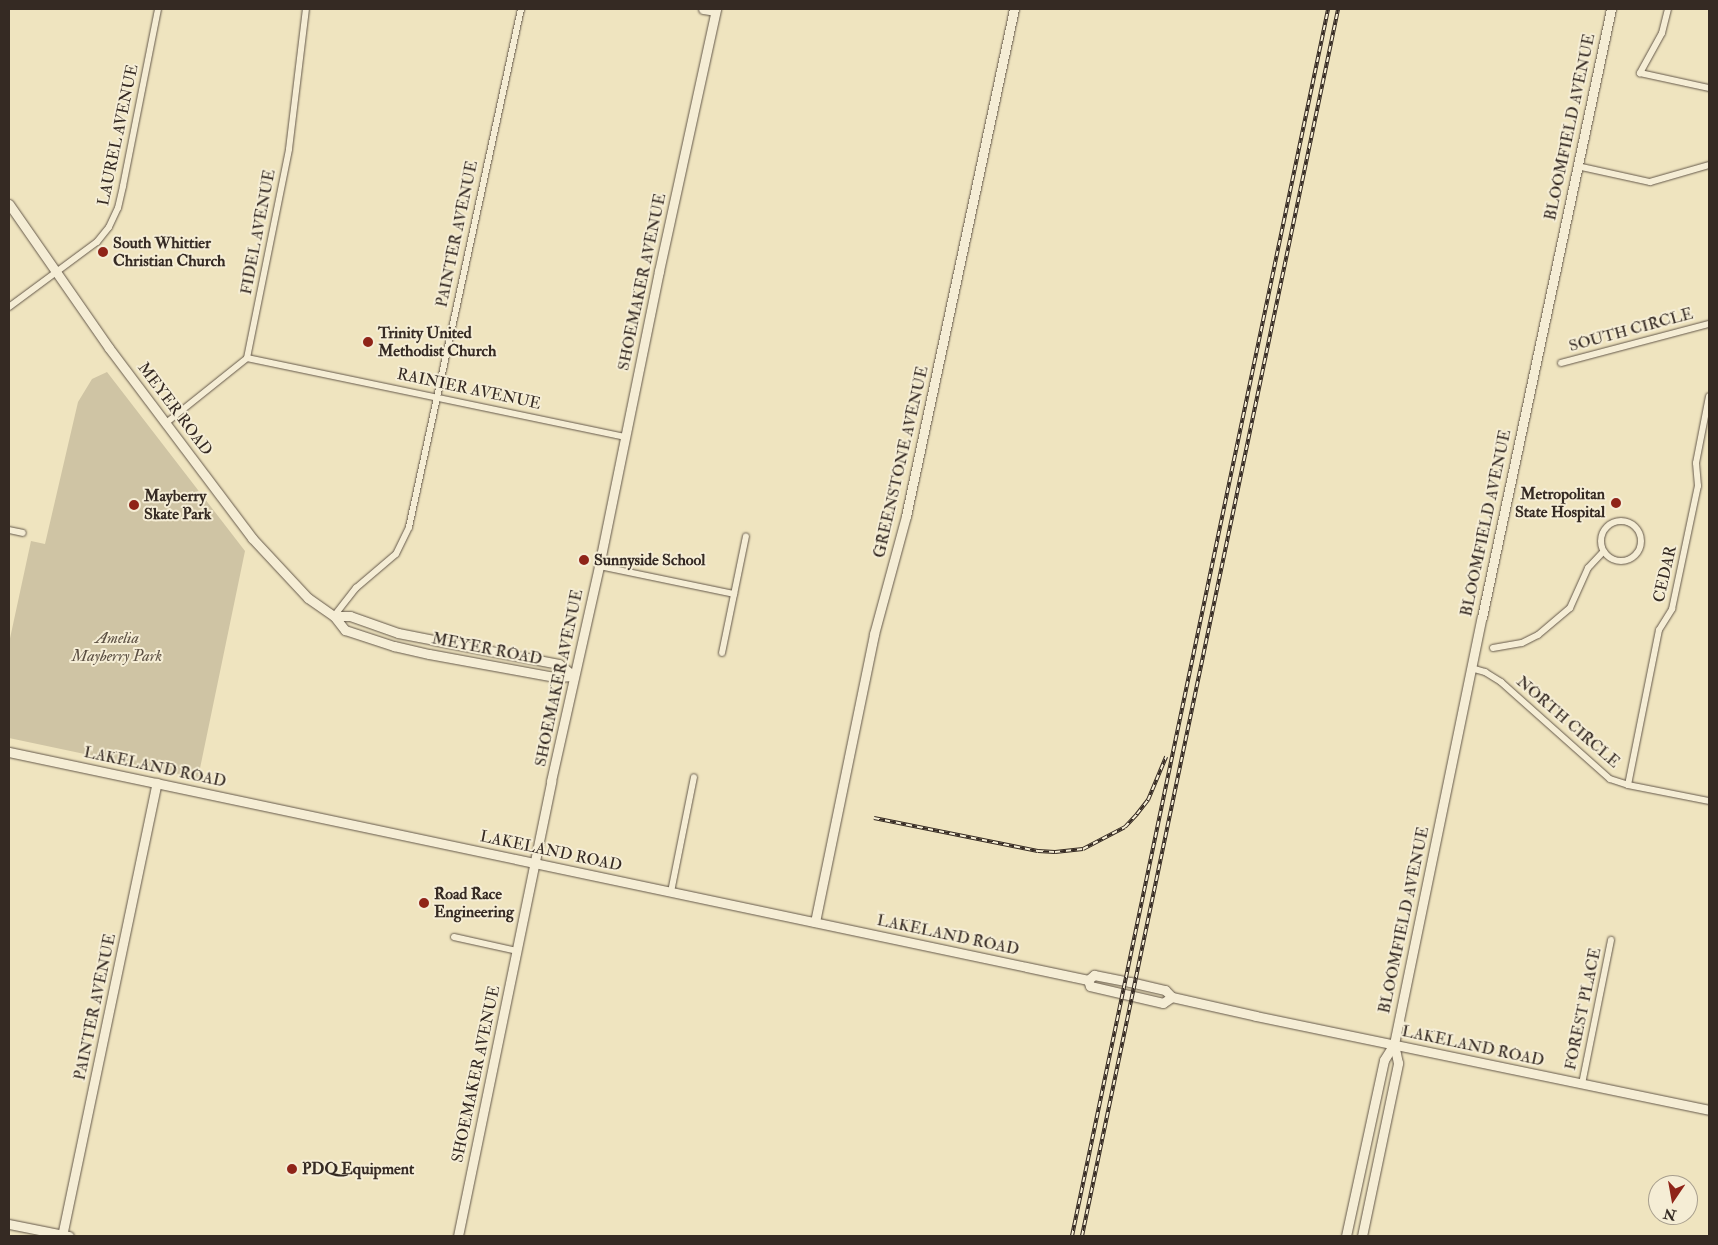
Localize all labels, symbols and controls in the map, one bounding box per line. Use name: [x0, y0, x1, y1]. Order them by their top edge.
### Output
street label: BLOOMFIELD AVENUE: [1541, 32, 1599, 222]
street label: LAUREL AVENUE: [94, 62, 142, 208]
street label: PAINTER AVENUE: [432, 159, 482, 309]
street label: FIDEL AVENUE: [236, 168, 280, 296]
street label: SHOEMAKER AVENUE: [614, 192, 670, 372]
place label: South Whittier Christian Church: [113, 233, 225, 271]
marker: South Whittier Christian Church: [97, 246, 109, 258]
street label: SOUTH CIRCLE: [1567, 304, 1695, 356]
place label: Trinity United Methodist Church: [378, 323, 496, 361]
marker: Trinity United Methodist Church: [362, 336, 374, 348]
street label: MEYER ROAD: [134, 359, 216, 459]
street label: RAINIER AVENUE: [395, 364, 543, 414]
street label: GREENSTONE AVENUE: [870, 364, 932, 560]
street label: BLOOMFIELD AVENUE: [1457, 428, 1515, 618]
place label: Metropolitan State Hospital: [1515, 484, 1605, 522]
place label: Mayberry Skate Park: [144, 486, 211, 524]
marker: Metropolitan State Hospital: [1609, 496, 1623, 510]
marker: Mayberry Skate Park: [128, 499, 140, 511]
street label: CEDAR: [1649, 544, 1681, 604]
place label: Sunnyside School: [594, 550, 705, 570]
marker: Sunnyside School: [578, 554, 590, 566]
street label: SHOEMAKER AVENUE: [531, 588, 587, 768]
park label: Amelia Mayberry Park: [72, 628, 162, 666]
street label: MEYER ROAD: [430, 629, 544, 669]
street label: NORTH CIRCLE: [1512, 672, 1624, 772]
street label: LAKELAND ROAD: [82, 743, 228, 791]
street label: BLOOMFIELD AVENUE: [1375, 825, 1433, 1015]
street label: LAKELAND ROAD: [478, 827, 624, 875]
place label: Road Race Engineering: [434, 884, 514, 922]
marker: Road Race Engineering: [418, 897, 430, 909]
street label: LAKELAND ROAD: [875, 911, 1021, 959]
street label: PAINTER AVENUE: [70, 932, 120, 1082]
street label: FOREST PLACE: [1561, 946, 1605, 1072]
street label: SHOEMAKER AVENUE: [448, 984, 504, 1164]
street label: LAKELAND ROAD: [1400, 1022, 1546, 1070]
place label: PDQ Equipment: [302, 1159, 414, 1179]
marker: PDQ Equipment: [286, 1163, 298, 1175]
north arrow: [1648, 1175, 1698, 1225]
text: N: [1662, 1205, 1678, 1224]

